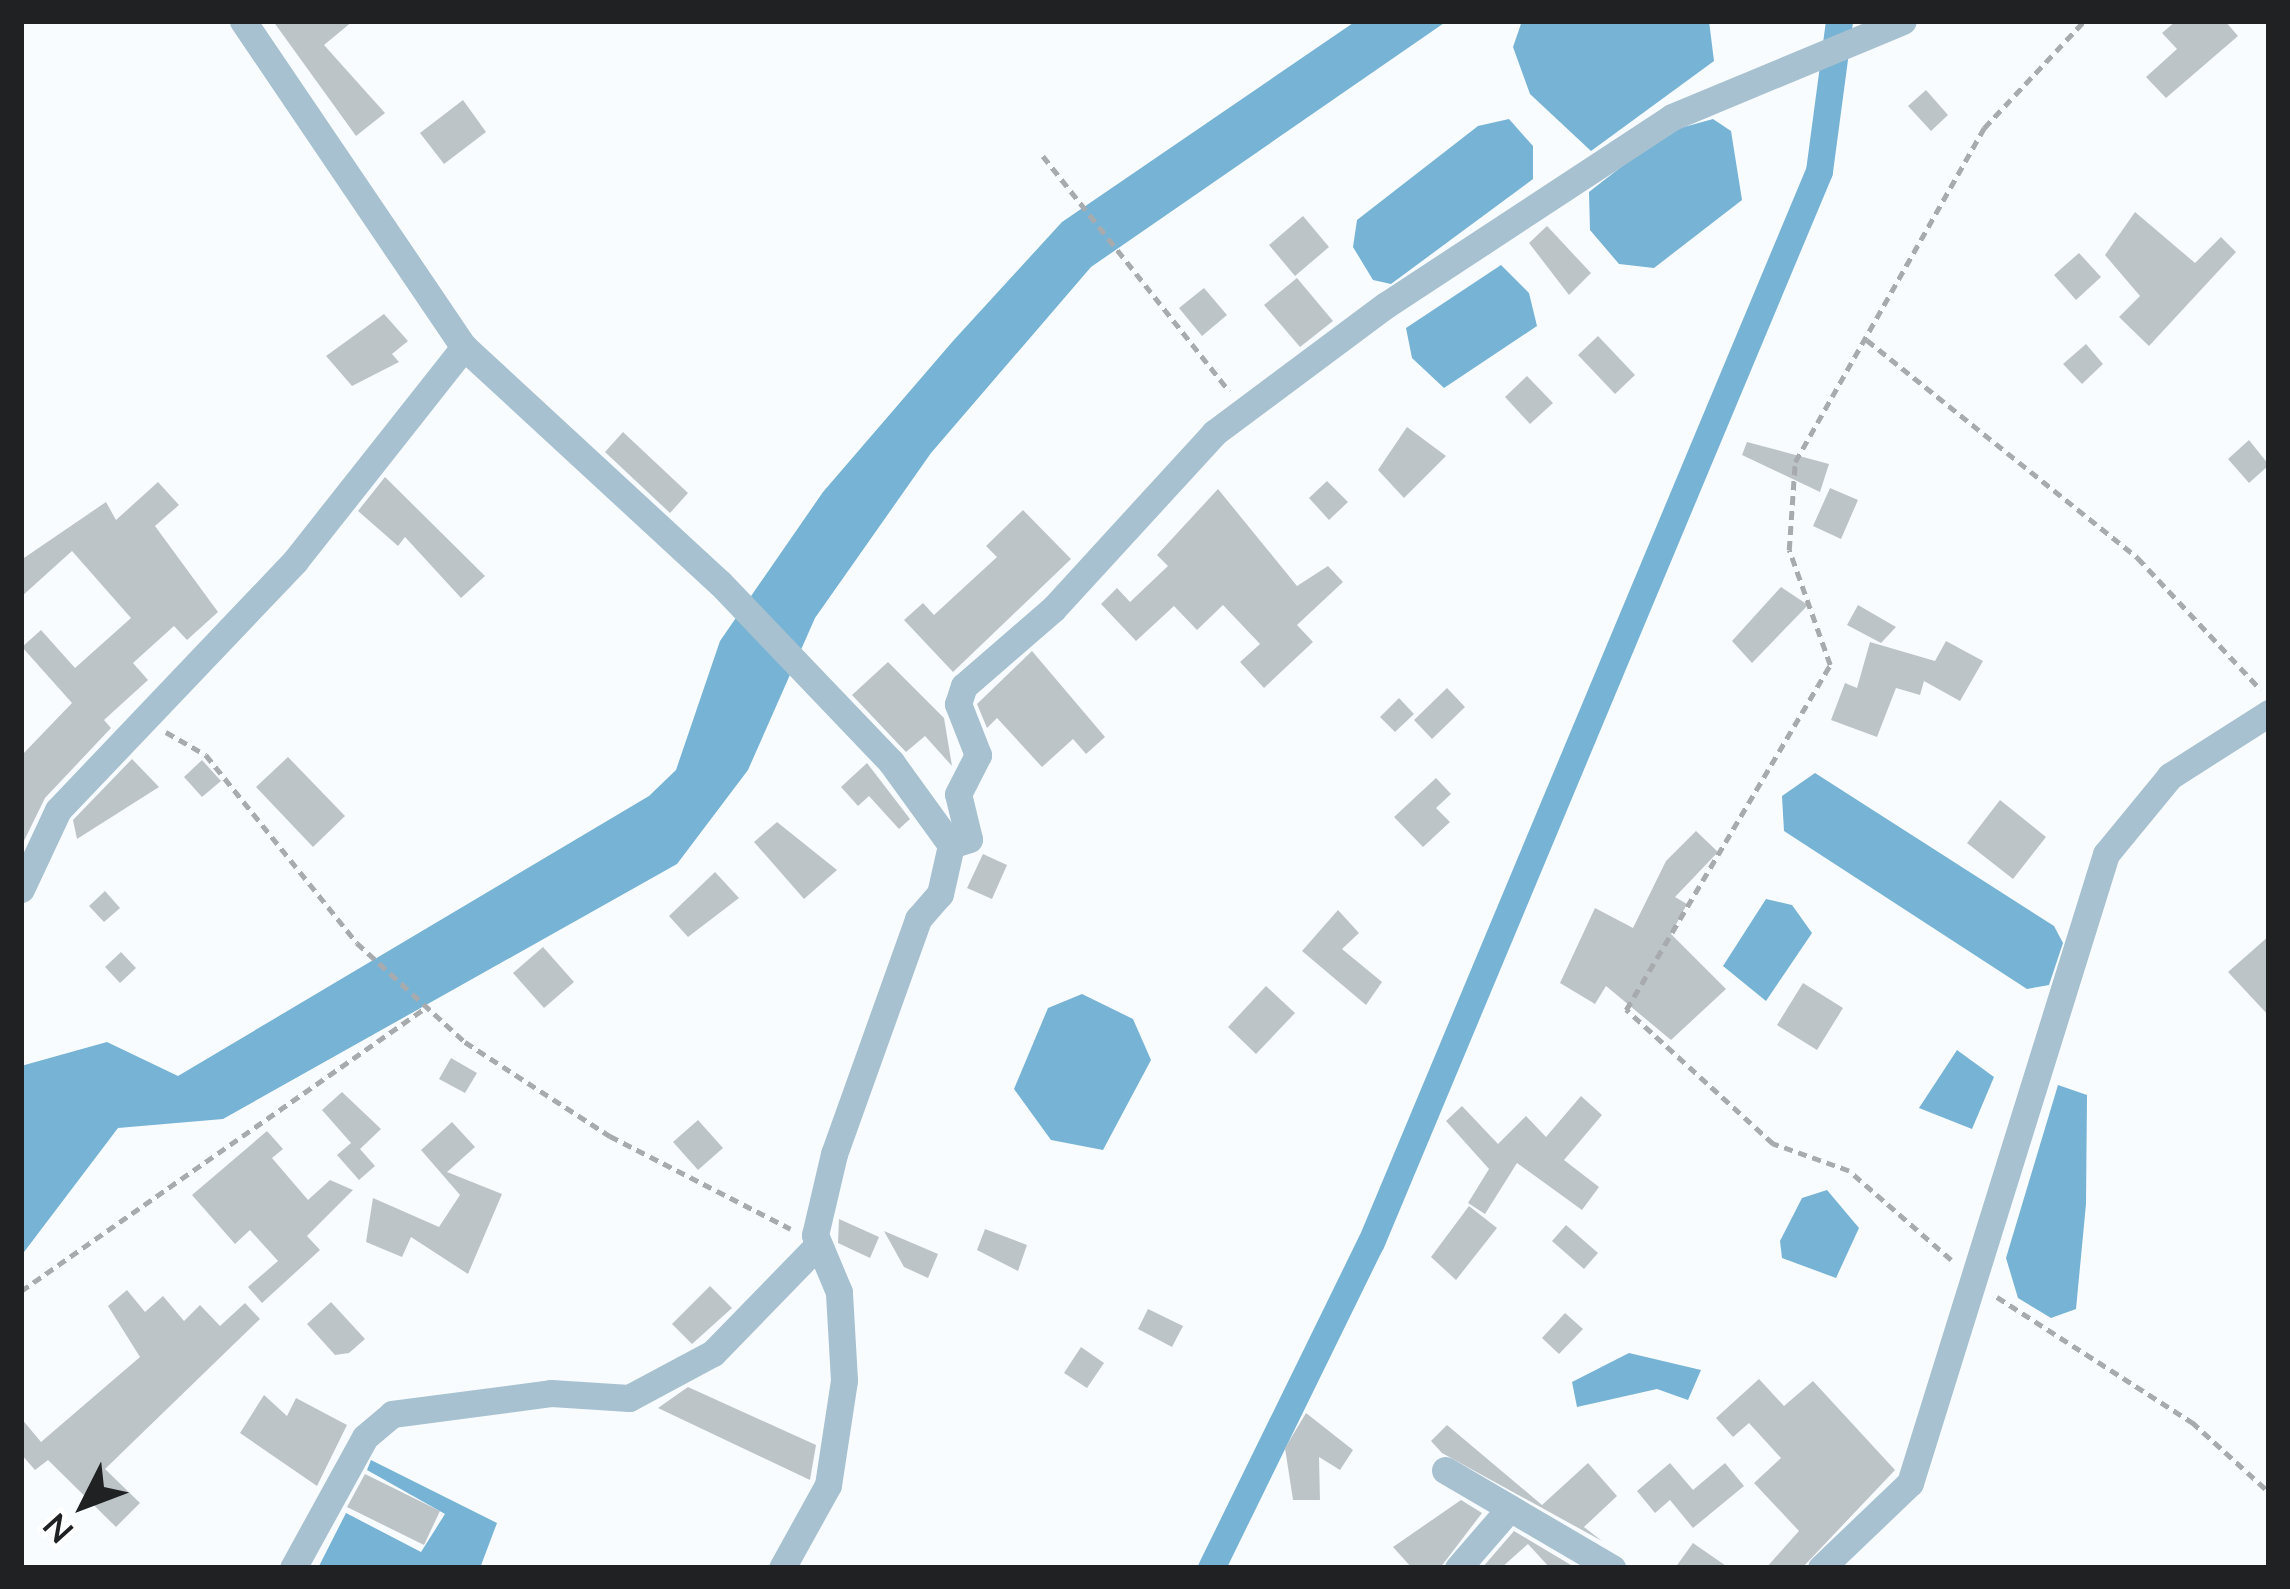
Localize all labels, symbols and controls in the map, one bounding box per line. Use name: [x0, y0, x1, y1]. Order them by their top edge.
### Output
north arrow: [24, 1445, 144, 1565]
text: N: [34, 1506, 81, 1552]

